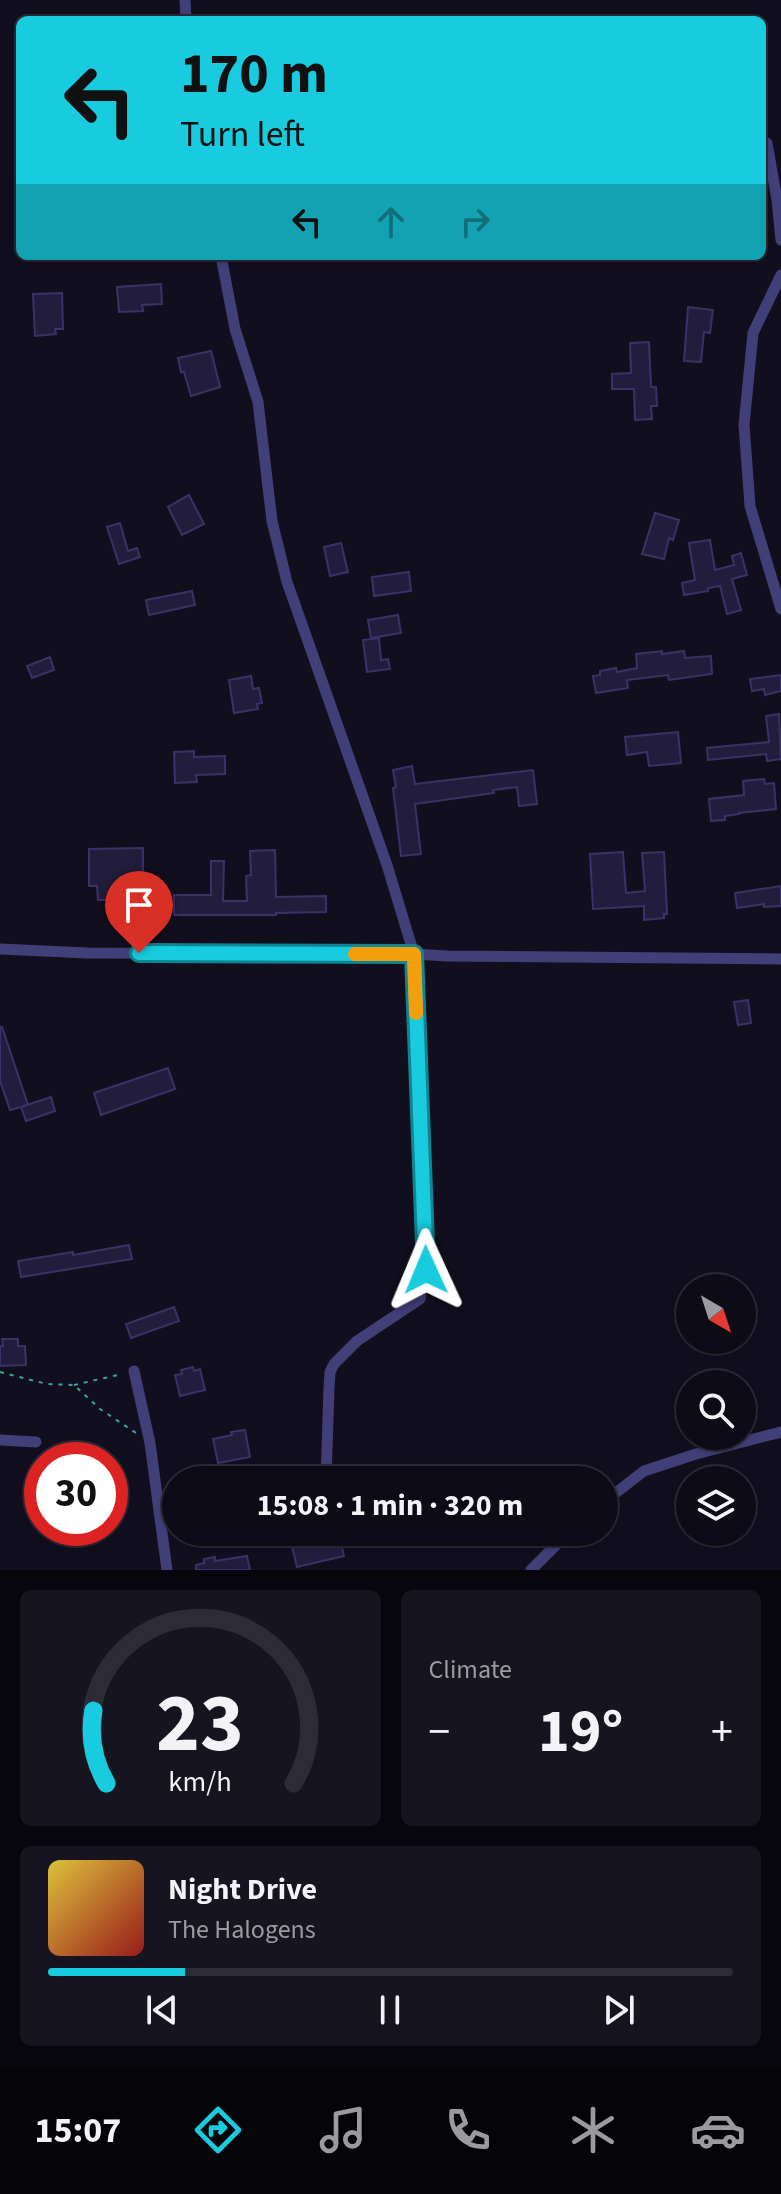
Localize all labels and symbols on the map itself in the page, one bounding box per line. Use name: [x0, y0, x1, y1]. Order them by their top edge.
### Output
pin: [105, 871, 173, 953]
position arrow: [384, 1228, 468, 1312]
north arrow: [676, 1274, 756, 1354]
speed limit sign: 30: [24, 1442, 128, 1546]

